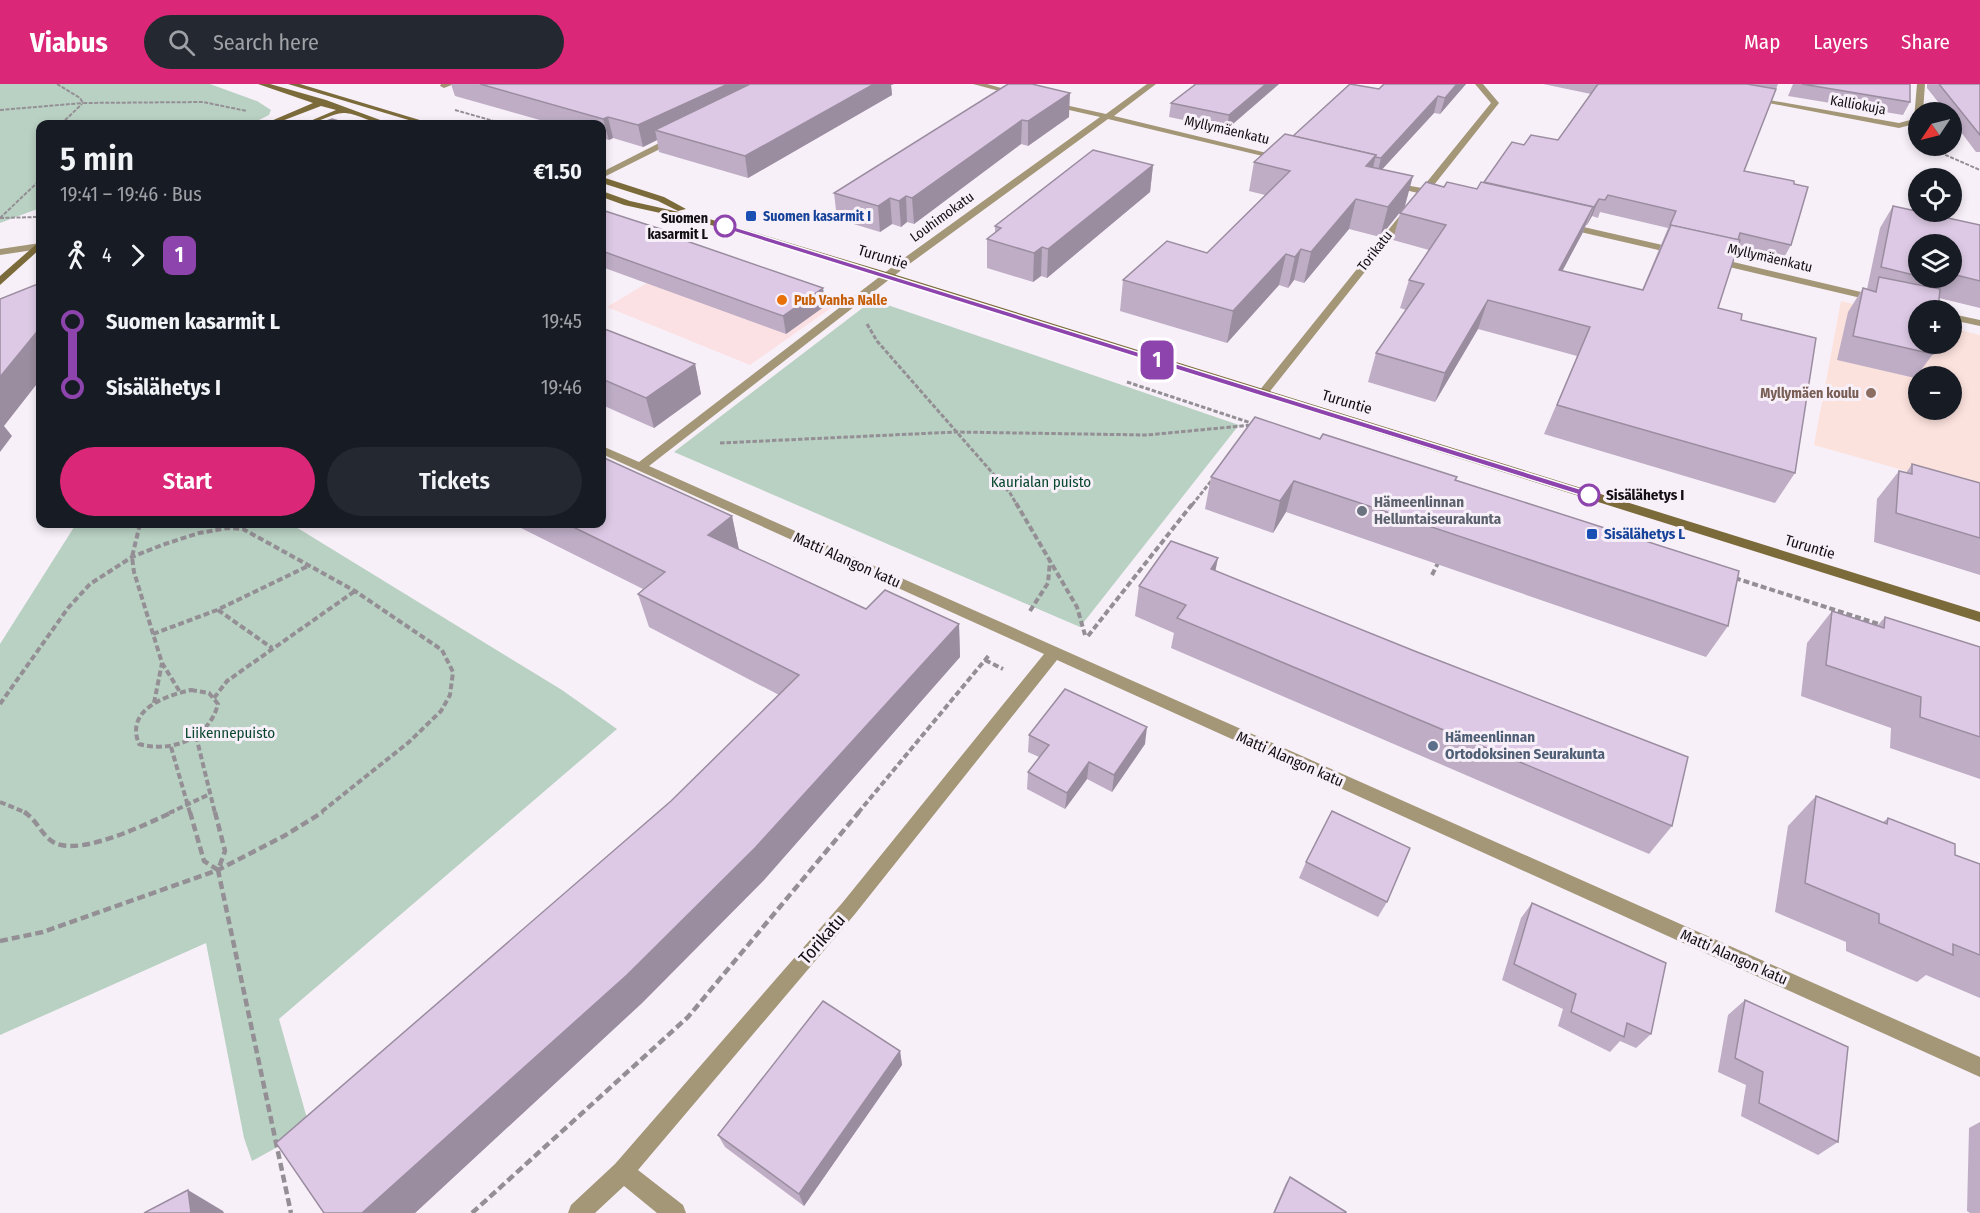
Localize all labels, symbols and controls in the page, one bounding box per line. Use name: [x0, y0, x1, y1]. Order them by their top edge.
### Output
search box: [144, 15, 564, 69]
text: Viabus: [30, 26, 108, 59]
icon: search: [165, 26, 198, 59]
text: Search here: [213, 29, 319, 56]
text: Map: [1744, 29, 1780, 55]
text: Layers: [1813, 29, 1868, 55]
text: Share: [1901, 29, 1950, 55]
street label: Kalliokuja: [1829, 92, 1887, 118]
north arrow: [1908, 102, 1962, 156]
map controls: [1908, 102, 1962, 420]
street label: Myllymäenkatu: [1183, 112, 1271, 148]
text: 5 min: [60, 139, 134, 179]
text: €1.50: [533, 158, 582, 185]
button: locate: [1908, 168, 1962, 222]
text: 19:41 – 19:46 · Bus: [60, 182, 202, 206]
street label: Louhimokatu: [907, 188, 977, 246]
place label: Suomen kasarmit I: [763, 208, 871, 225]
marker: Suomen kasarmit I: [744, 209, 758, 223]
place label: Suomen kasarmit L: [647, 210, 708, 243]
marker: Suomen kasarmit L: [714, 215, 736, 237]
street label: Torikatu: [1354, 227, 1396, 275]
button: layers: [1908, 234, 1962, 288]
icon: walk: [60, 239, 93, 272]
icon: forward: [121, 239, 154, 272]
street label: Myllymäenkatu: [1726, 240, 1814, 276]
street label: Turuntie: [856, 241, 910, 273]
text: 1: [175, 242, 184, 268]
text: 4: [102, 243, 112, 267]
place label: Pub Vanha Nalle: [794, 292, 887, 309]
marker: Pub Vanha Nalle: [775, 293, 789, 307]
button: +: [1908, 300, 1962, 354]
text: Suomen kasarmit L: [106, 308, 280, 335]
text: 19:45: [542, 309, 582, 333]
line badge: 1: [1138, 340, 1176, 380]
text: 1: [1153, 347, 1161, 373]
button: −: [1908, 366, 1962, 420]
text: Sisälähetys I: [106, 374, 221, 401]
text: 19:46: [541, 375, 582, 399]
place label: Myllymäen koulu: [1760, 385, 1859, 402]
street label: Turuntie: [1320, 386, 1374, 418]
marker: Myllymäen koulu: [1864, 386, 1878, 400]
button: Start: [60, 447, 315, 516]
button: Tickets: [327, 447, 582, 516]
park label: Kaurialan puisto: [991, 473, 1091, 491]
marker: Sisälähetys I: [1578, 484, 1600, 506]
place label: Sisälähetys I: [1606, 486, 1684, 504]
place label: Hämeenlinnan Helluntaiseurakunta: [1374, 493, 1502, 528]
marker: Hämeenlinnan Helluntaiseurakunta: [1355, 504, 1369, 518]
place label: Sisälähetys L: [1604, 525, 1685, 543]
marker: Sisälähetys L: [1585, 527, 1599, 541]
street label: Matti Alangon katu: [791, 528, 903, 592]
street label: Turuntie: [1783, 531, 1837, 563]
park label: Liikennepuisto: [185, 724, 275, 742]
street label: Matti Alangon katu: [1234, 727, 1346, 791]
place label: Hämeenlinnan Ortodoksinen Seurakunta: [1445, 728, 1606, 763]
marker: Hämeenlinnan Ortodoksinen Seurakunta: [1426, 739, 1440, 753]
street label: Torikatu: [794, 909, 850, 969]
street label: Matti Alangon katu: [1678, 925, 1790, 989]

